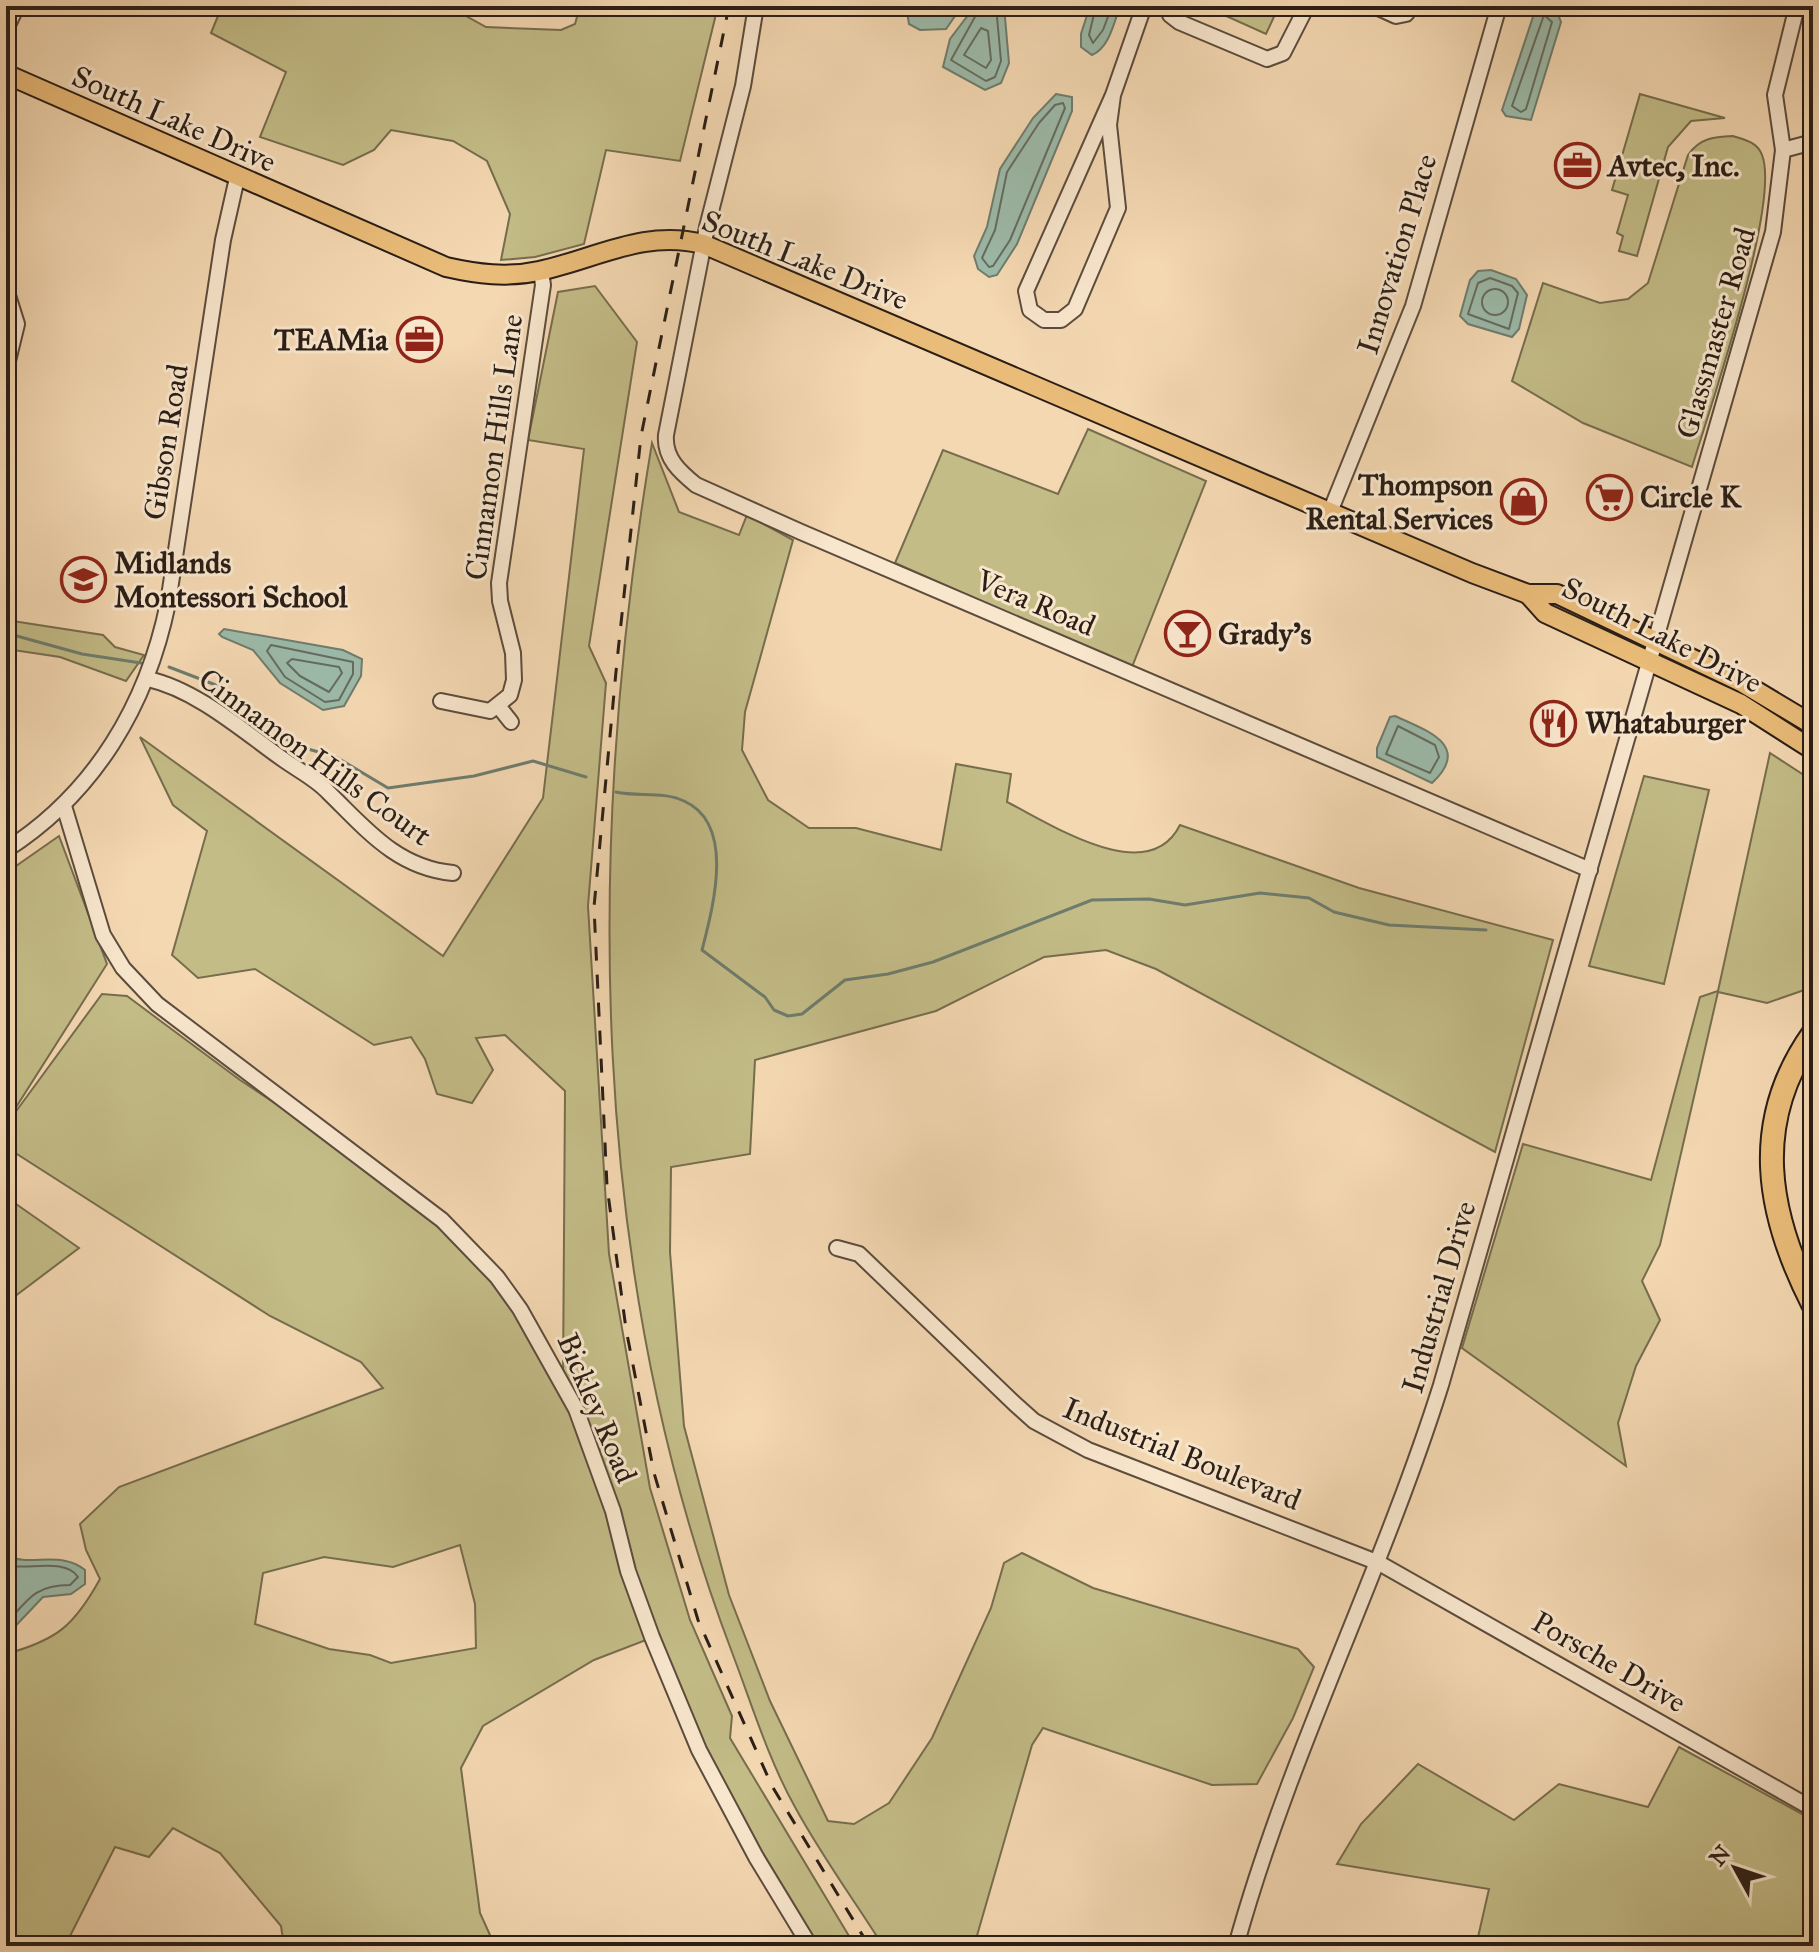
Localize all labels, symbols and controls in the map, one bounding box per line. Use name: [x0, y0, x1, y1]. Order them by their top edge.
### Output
street label: South Lake Drive: [67, 58, 281, 180]
office icon: Avtec, Inc.: [1553, 142, 1601, 190]
place label: Avtec, Inc.: [1606, 148, 1739, 184]
street label: Innovation Place: [1349, 150, 1445, 358]
street label: South Lake Drive: [697, 202, 913, 318]
street label: Glassmaster Road: [1669, 223, 1763, 443]
street label: Cinnamon Hills Lane: [458, 312, 530, 582]
office icon: TEAMia: [395, 316, 443, 364]
place label: TEAMia: [274, 322, 389, 358]
street label: Gibson Road: [136, 361, 196, 523]
place label: Thompson Rental Services: [1306, 467, 1494, 537]
supermarket icon: Circle K: [1585, 473, 1633, 521]
shop icon: Thompson Rental Services: [1500, 478, 1548, 526]
place label: Circle K: [1640, 479, 1742, 515]
place label: Midlands Montessori School: [114, 545, 348, 615]
school or university icon: Midlands Montessori School: [59, 556, 107, 604]
street label: Vera Road: [970, 562, 1101, 644]
street label: South Lake Drive: [1556, 569, 1768, 701]
bar icon: Grady's: [1163, 610, 1211, 658]
place label: Grady's: [1218, 616, 1312, 652]
street label: Cinnamon Hills Court: [192, 661, 439, 854]
restaurant icon: Whataburger: [1530, 699, 1578, 747]
place label: Whataburger: [1585, 705, 1747, 741]
street label: Industrial Drive: [1394, 1197, 1484, 1397]
street label: Bickley Road: [549, 1328, 645, 1488]
street label: Industrial Boulevard: [1058, 1390, 1306, 1518]
street label: Porsche Drive: [1526, 1604, 1692, 1720]
north arrow: [1695, 1828, 1775, 1908]
text: N: [1704, 1839, 1737, 1871]

